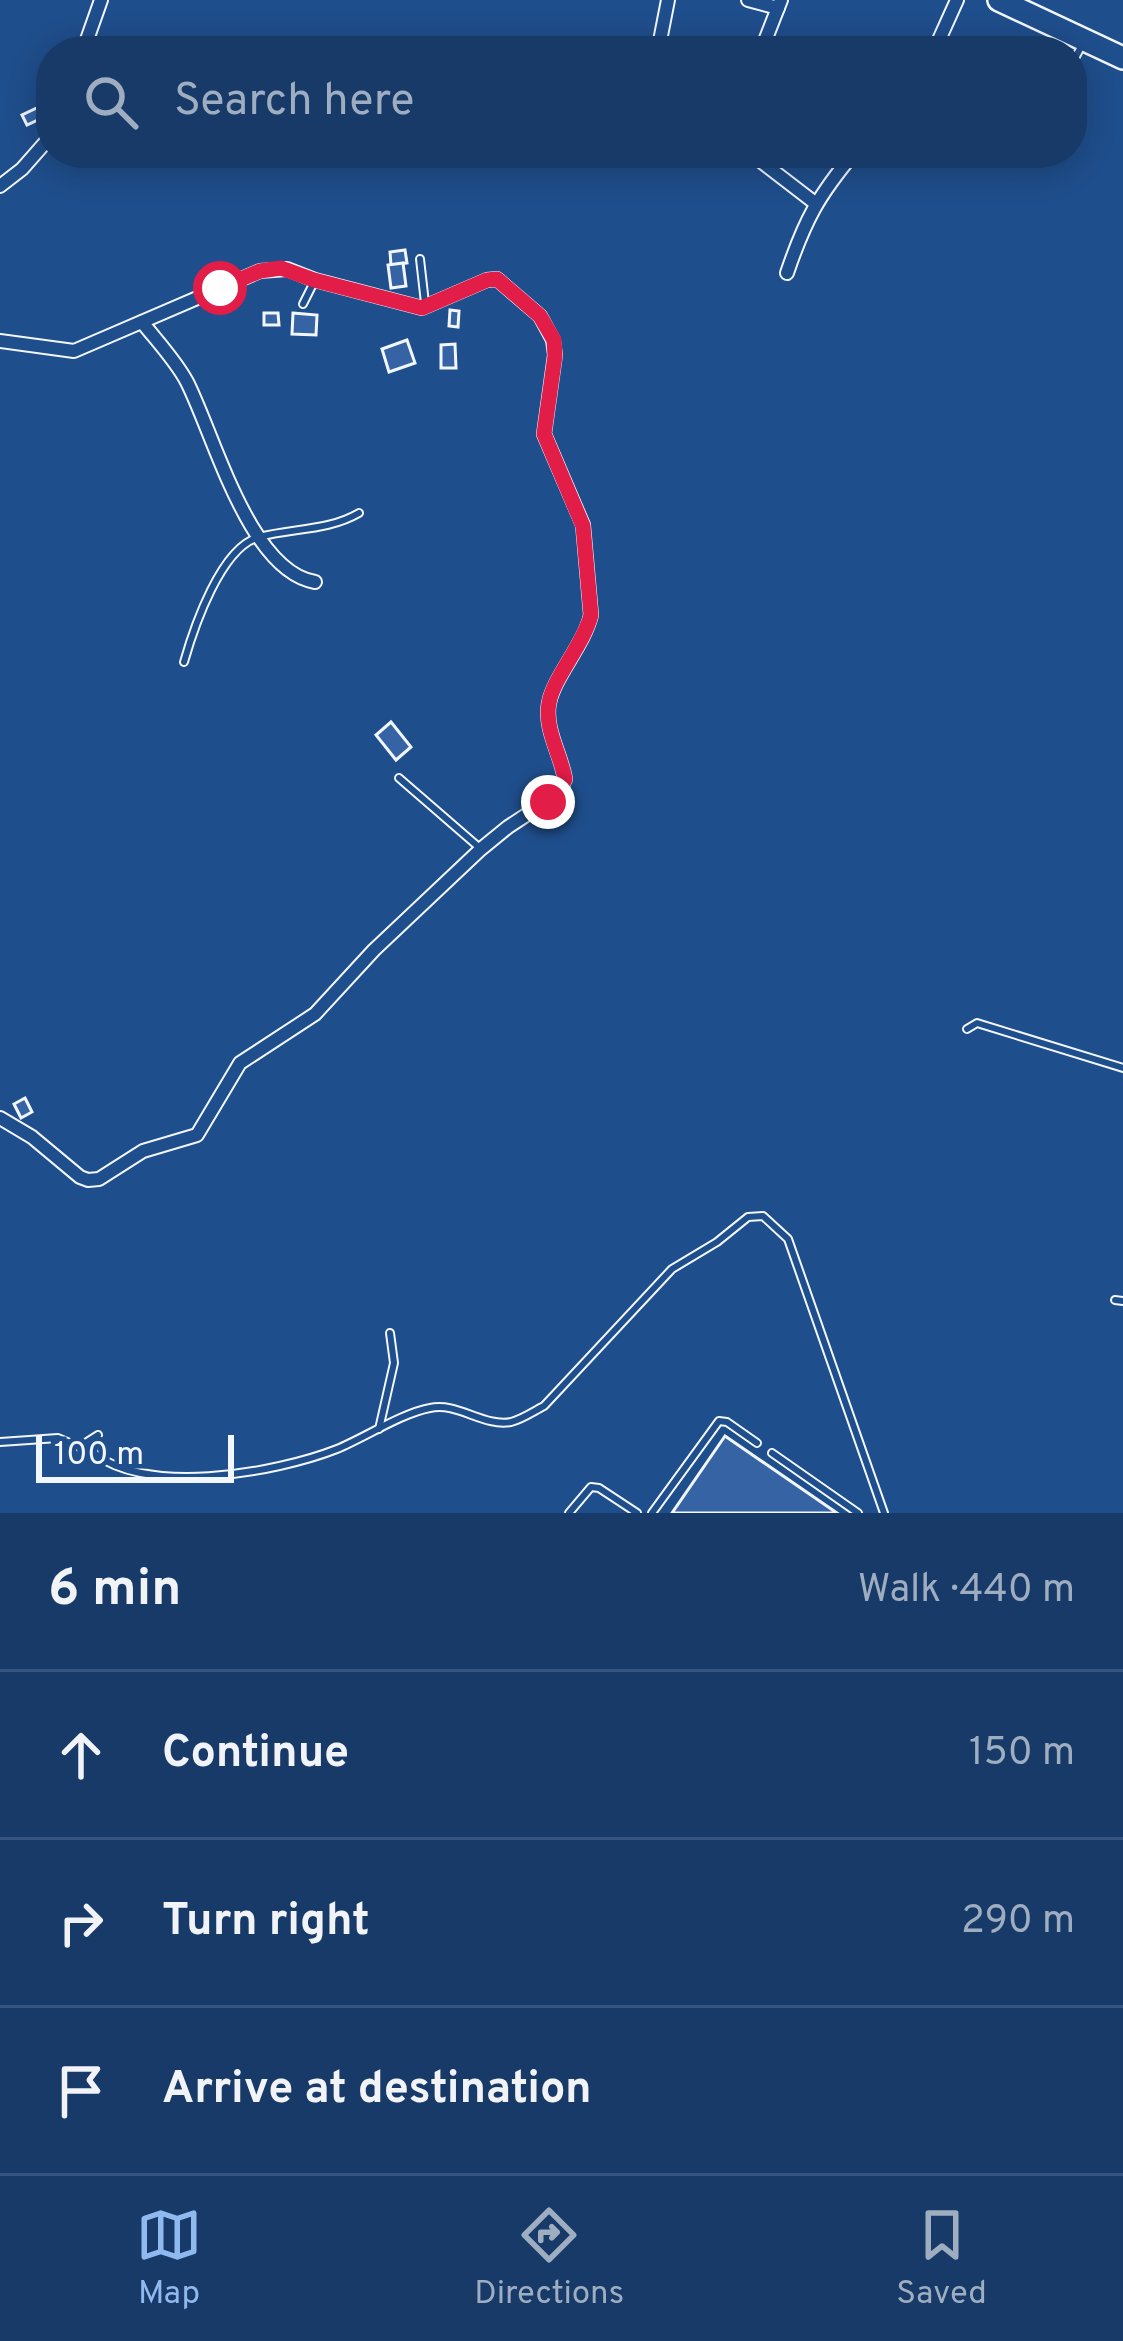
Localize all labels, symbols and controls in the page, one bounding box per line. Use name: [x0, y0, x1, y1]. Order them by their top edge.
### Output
search box: [36, 36, 1087, 168]
icon: search: [78, 69, 144, 135]
text: Search here: [174, 74, 414, 131]
route start: [193, 261, 247, 315]
route end: [521, 775, 575, 829]
scale bar: [36, 1429, 234, 1482]
text: 100 m: [54, 1435, 144, 1477]
text: 6 min: [48, 1559, 181, 1624]
text: Walk · 440 m: [858, 1567, 1075, 1616]
icon: ahead: [48, 1722, 114, 1788]
text: Continue: [162, 1726, 349, 1783]
text: 150 m: [969, 1730, 1075, 1779]
icon: right: [48, 1890, 114, 1956]
text: Turn right: [162, 1894, 370, 1951]
text: 290 m: [961, 1898, 1075, 1947]
icon: arrive: [48, 2058, 114, 2124]
text: Arrive at destination: [162, 2062, 592, 2119]
tab: Map: [136, 2202, 202, 2316]
tab: Directions: [474, 2202, 624, 2316]
tab: Saved: [896, 2202, 987, 2316]

